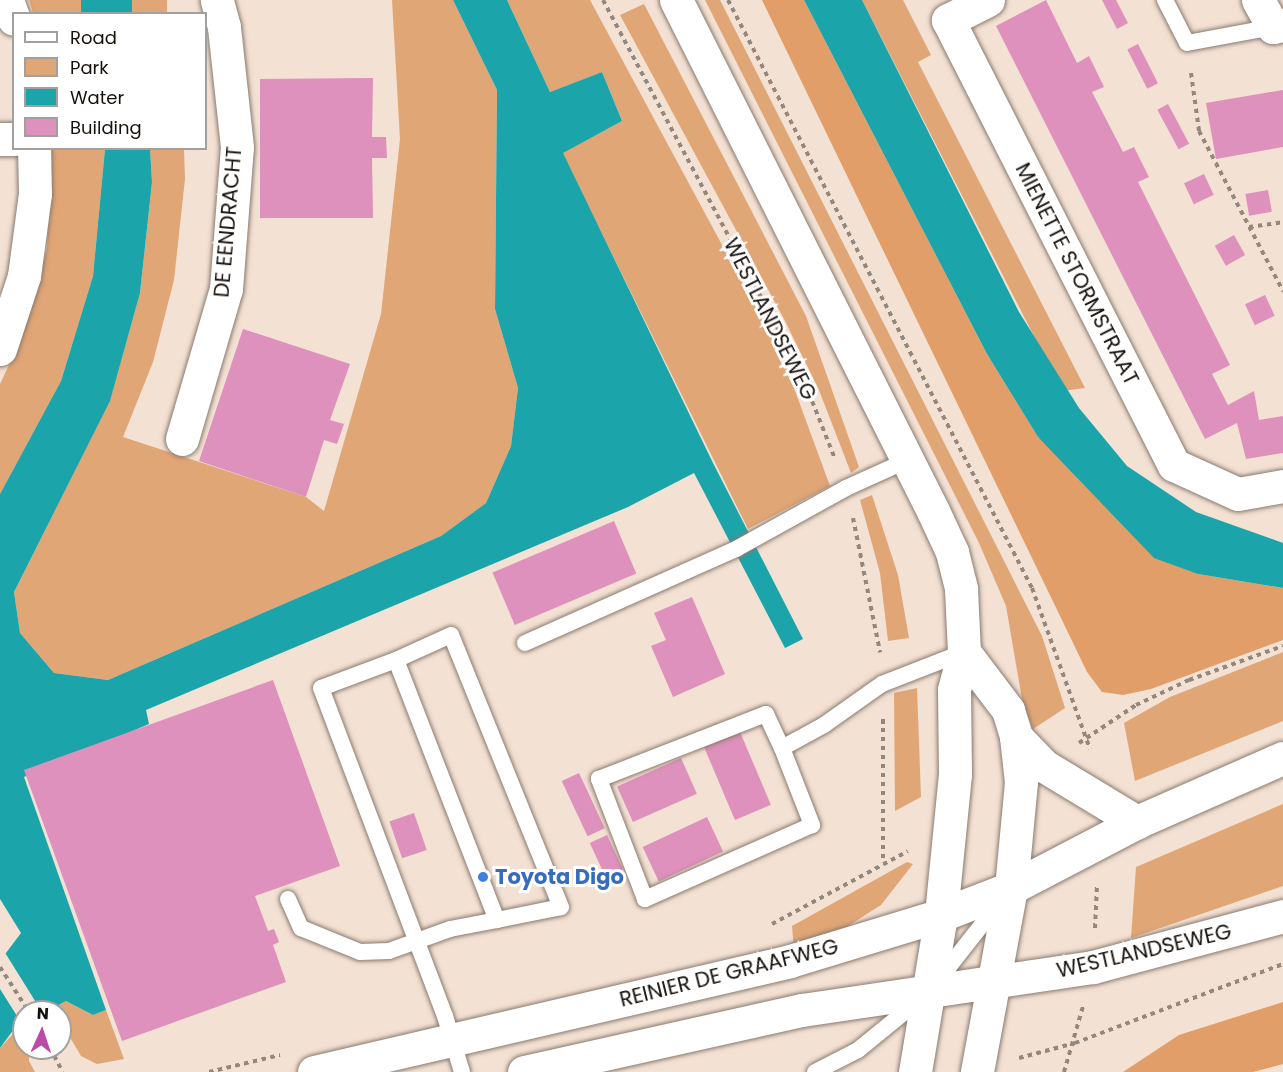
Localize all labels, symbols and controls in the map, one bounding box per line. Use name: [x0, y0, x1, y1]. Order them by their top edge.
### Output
legend: [12, 12, 207, 150]
text: Road: [70, 25, 117, 50]
text: Park: [70, 55, 109, 80]
text: Water: [70, 85, 124, 110]
text: Building: [70, 115, 142, 140]
street label: DE EENDRACHT: [209, 145, 247, 299]
street label: MIENETTE STORMSTRAAT: [1010, 159, 1144, 389]
street label: WESTLANDSEWEG: [718, 234, 822, 404]
place label: Toyota Digo: [495, 864, 624, 890]
marker: Toyota Digo: [476, 870, 490, 884]
street label: WESTLANDSEWEG: [1054, 919, 1234, 983]
street label: REINIER DE GRAAFWEG: [617, 934, 841, 1012]
north arrow: [12, 1000, 72, 1060]
text: N: [36, 1002, 49, 1025]

